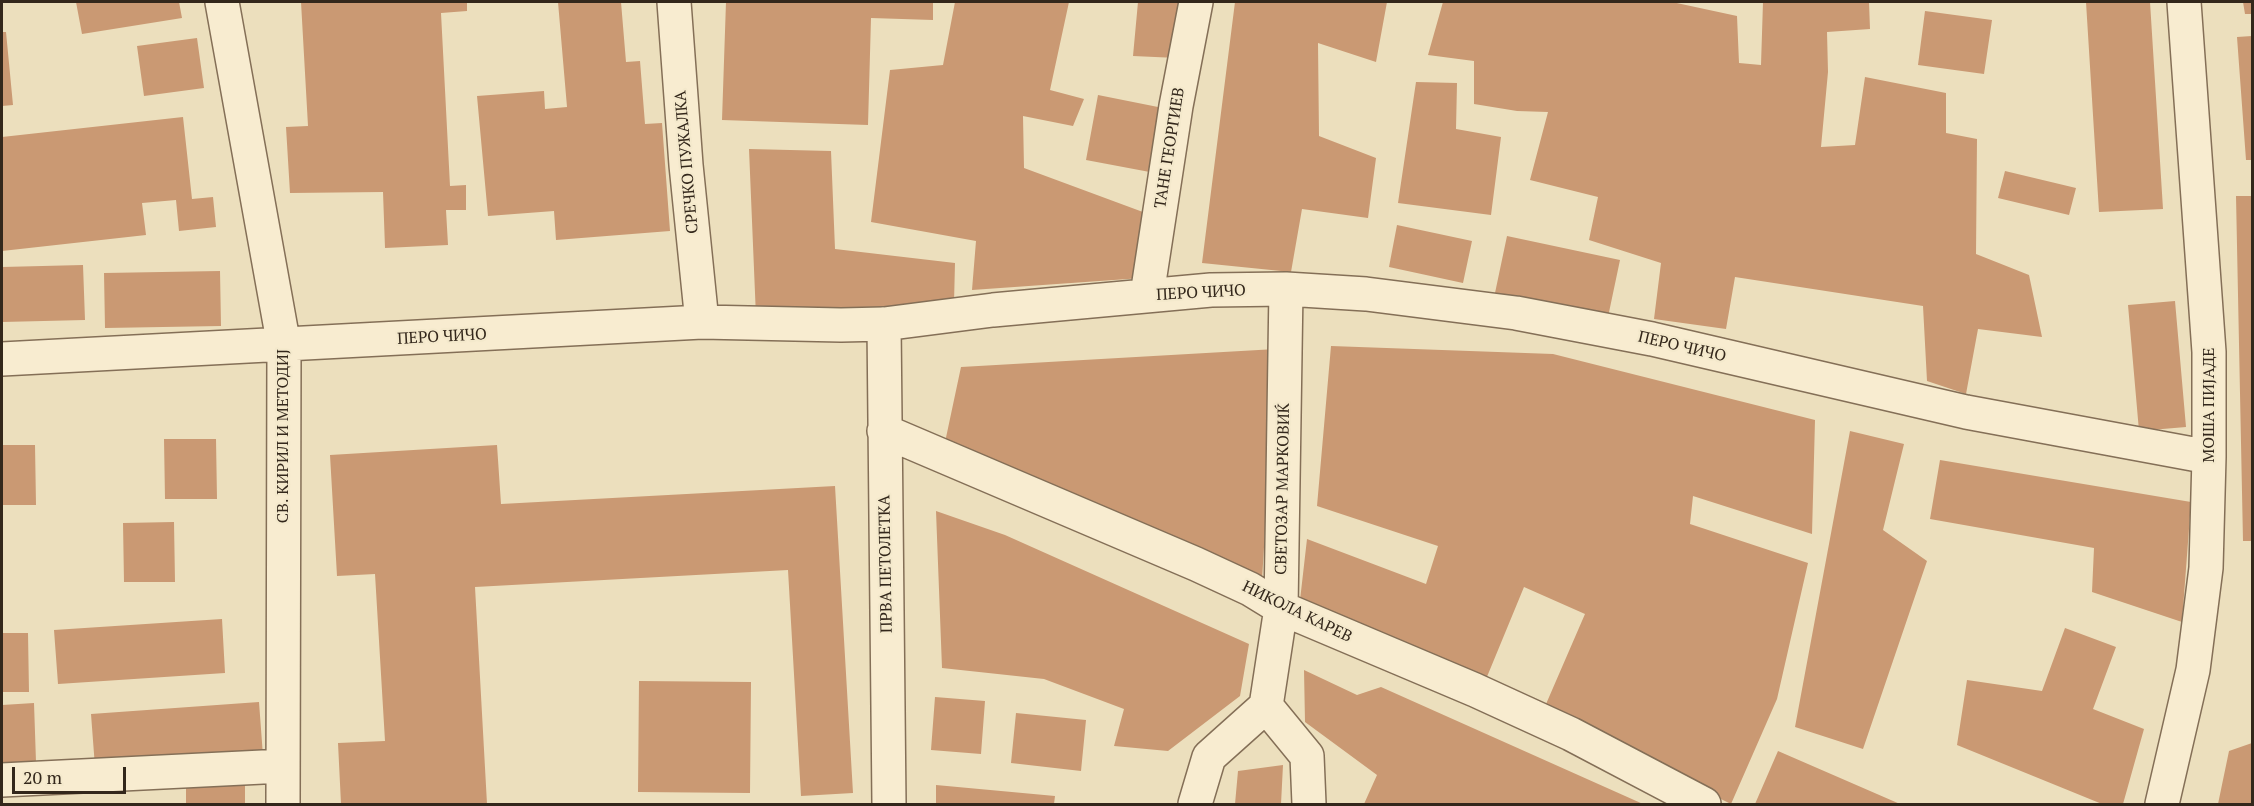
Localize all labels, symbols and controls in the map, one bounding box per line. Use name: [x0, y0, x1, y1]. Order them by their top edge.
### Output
street label: ТАНЕ ГЕОРГИЕВ: [1151, 86, 1189, 210]
street label: СРЕЧКО ПУЖАЛКА: [671, 90, 703, 234]
street label: ПЕРО ЧИЧО: [1156, 281, 1246, 305]
street label: ПЕРО ЧИЧО: [397, 325, 487, 349]
street label: ПЕРО ЧИЧО: [1636, 328, 1728, 366]
street label: МОША ПИЈАДЕ: [2199, 347, 2219, 463]
street label: СВ. КИРИЛ И МЕТОДИЈ: [273, 349, 293, 523]
street label: СВЕТОЗАР МАРКОВИЌ: [1272, 403, 1294, 575]
street label: ПРВА ПЕТОЛЕТКА: [875, 495, 897, 633]
street label: НИКОЛА КАРЕВ: [1239, 577, 1355, 647]
scale bar: [15, 755, 129, 793]
text: 20 m: [23, 765, 62, 789]

